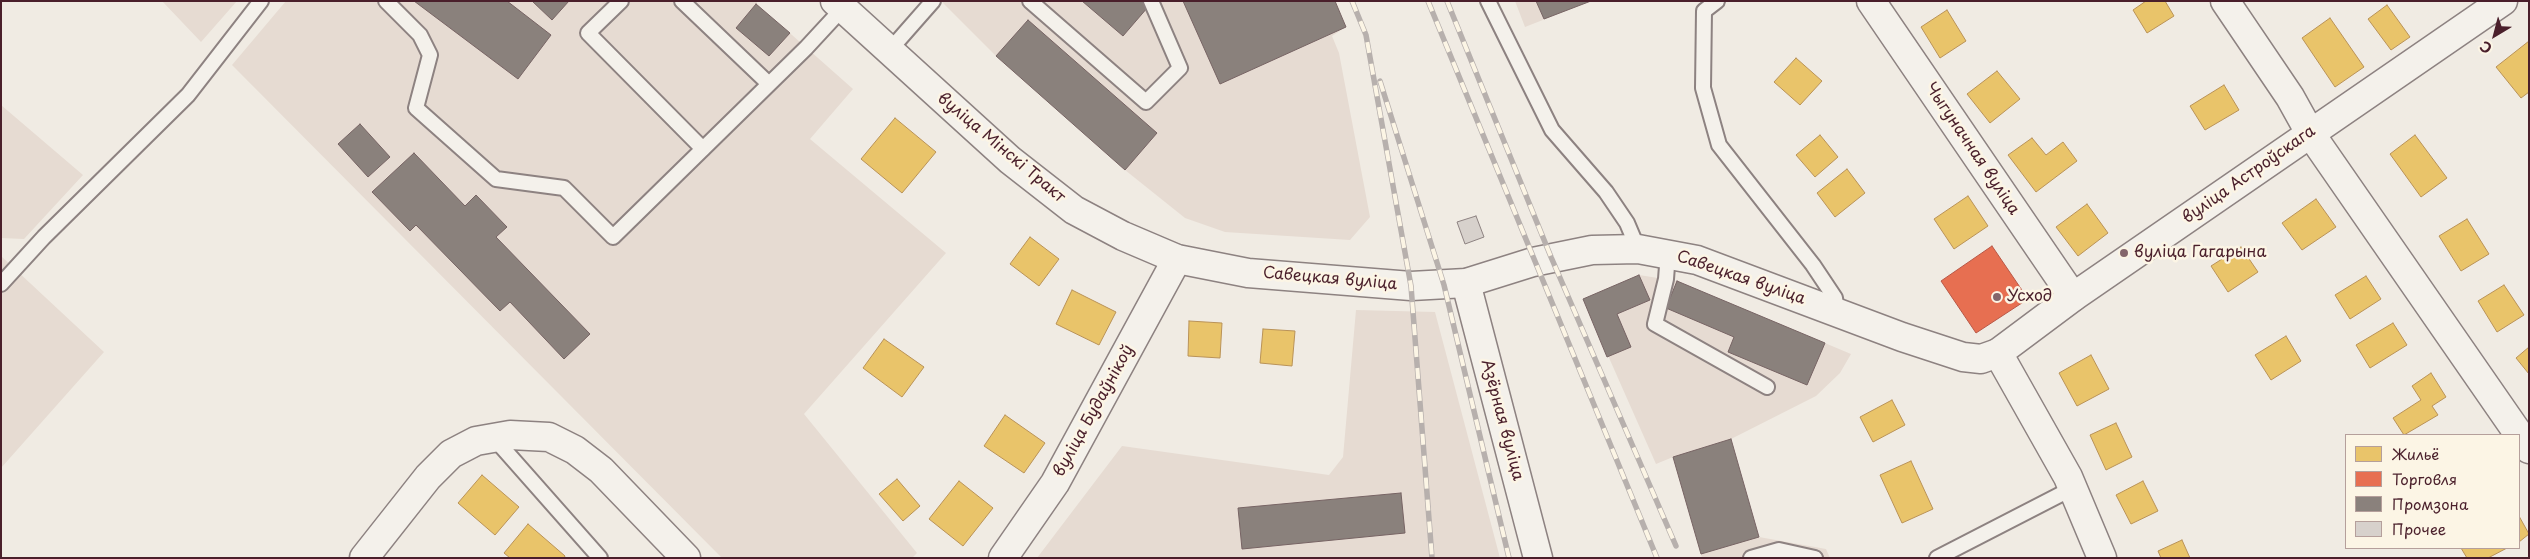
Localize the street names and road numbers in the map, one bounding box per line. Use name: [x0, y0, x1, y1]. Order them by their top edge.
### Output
street label: Чыгуначная вуліца: [1921, 79, 2023, 219]
street label: вуліца Мінскі Тракт: [933, 89, 1069, 207]
street label: вуліца Астроўскага: [2179, 122, 2319, 228]
street label: Савецкая вуліца: [1674, 247, 1808, 309]
street label: Савецкая вуліца: [1262, 264, 1398, 294]
street label: вуліца Будаўнікоў: [1050, 342, 1138, 480]
street label: Азёрная вуліца: [1477, 357, 1527, 483]

